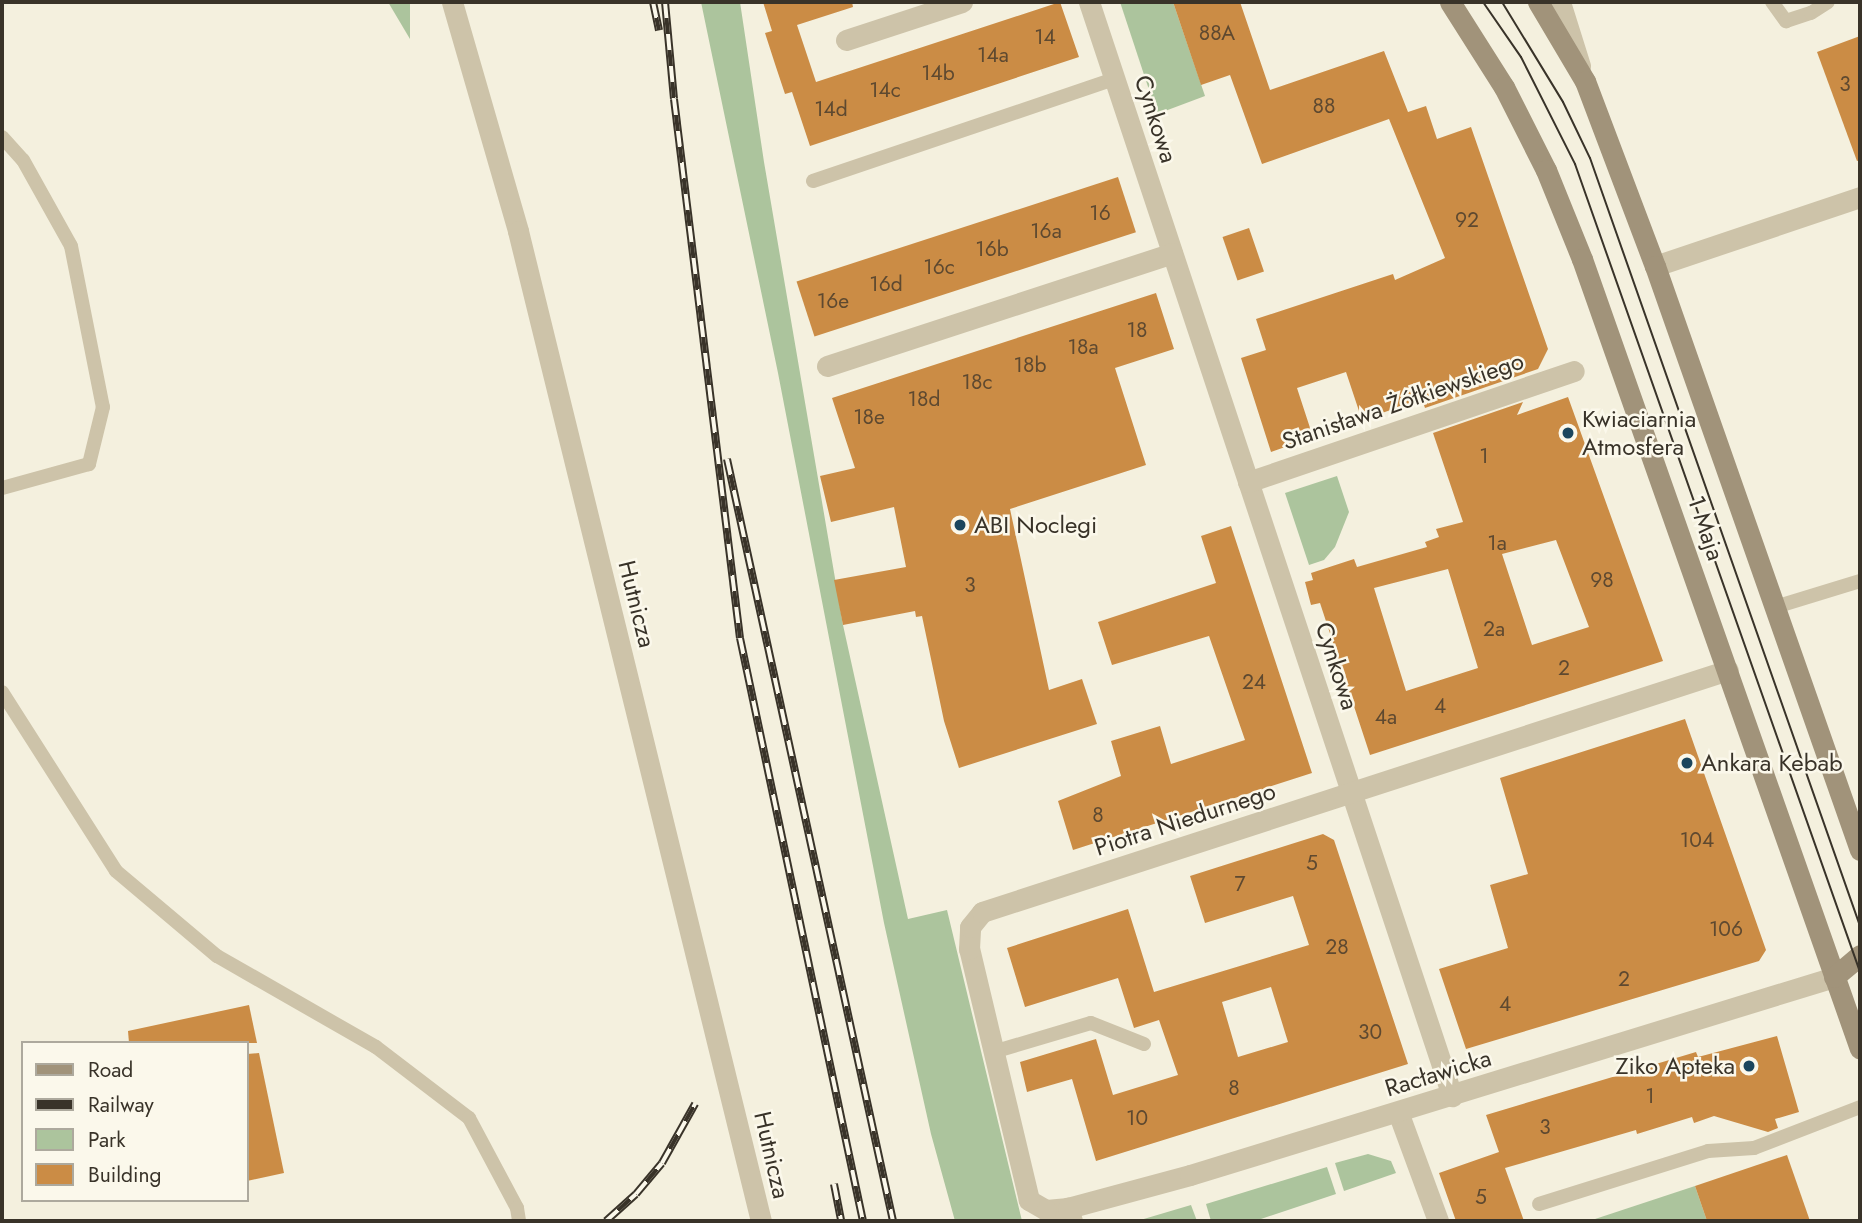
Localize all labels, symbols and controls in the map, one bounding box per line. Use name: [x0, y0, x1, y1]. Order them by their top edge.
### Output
house number: 88A: [1199, 20, 1235, 46]
house number: 14: [1034, 24, 1056, 50]
house number: 14a: [977, 42, 1009, 68]
house number: 14b: [921, 60, 955, 86]
house number: 3: [1839, 71, 1851, 97]
street label: Cynkowa: [1128, 72, 1184, 166]
house number: 14c: [869, 77, 901, 103]
house number: 88: [1313, 93, 1335, 119]
house number: 14d: [814, 96, 848, 122]
house number: 16: [1089, 200, 1111, 226]
house number: 92: [1455, 207, 1479, 233]
house number: 16a: [1030, 218, 1062, 244]
house number: 16b: [975, 236, 1009, 262]
house number: 16c: [923, 254, 955, 280]
house number: 16d: [869, 271, 903, 297]
house number: 16e: [817, 288, 849, 314]
house number: 18: [1127, 317, 1147, 343]
house number: 18a: [1067, 334, 1099, 360]
street label: Stanisława Żółkiewskiego: [1279, 346, 1527, 456]
house number: 18b: [1014, 352, 1046, 378]
house number: 18c: [962, 369, 992, 395]
house number: 18d: [908, 386, 940, 412]
house number: 18e: [853, 404, 885, 430]
place label: Kwiaciarnia Atmosfera: [1582, 405, 1696, 461]
marker: Kwiaciarnia Atmosfera: [1560, 425, 1576, 441]
house number: 1: [1479, 443, 1489, 469]
street label: 1 Maja: [1682, 492, 1730, 564]
place label: ABI Noclegi: [974, 511, 1097, 539]
marker: ABI Noclegi: [952, 517, 968, 533]
house number: 1a: [1487, 530, 1507, 556]
street label: Hutnicza: [612, 558, 662, 650]
house number: 98: [1590, 567, 1614, 593]
house number: 3: [964, 572, 976, 598]
house number: 2a: [1483, 616, 1505, 642]
street label: Cynkowa: [1309, 619, 1365, 713]
house number: 2: [1558, 655, 1570, 681]
house number: 24: [1242, 669, 1266, 695]
house number: 4: [1434, 693, 1446, 719]
house number: 4a: [1375, 704, 1397, 730]
place label: Ankara Kebab: [1701, 749, 1843, 777]
marker: Ankara Kebab: [1679, 755, 1695, 771]
street label: Piotra Niedurnego: [1091, 776, 1279, 862]
house number: 8: [1092, 802, 1104, 828]
house number: 104: [1680, 827, 1714, 853]
house number: 5: [1306, 850, 1318, 876]
house number: 7: [1234, 871, 1246, 897]
house number: 106: [1709, 916, 1743, 942]
house number: 28: [1325, 934, 1349, 960]
house number: 2: [1618, 966, 1630, 992]
house number: 4: [1499, 991, 1511, 1017]
house number: 30: [1358, 1019, 1382, 1045]
legend: [21, 1041, 248, 1202]
street label: Racławicka: [1381, 1043, 1495, 1103]
place label: Ziko Apteka: [1615, 1052, 1735, 1080]
text: Road: [88, 1055, 133, 1085]
marker: Ziko Apteka: [1741, 1058, 1757, 1074]
house number: 8: [1228, 1075, 1240, 1101]
house number: 1: [1645, 1083, 1655, 1109]
text: Railway: [88, 1090, 154, 1120]
house number: 10: [1126, 1105, 1148, 1131]
street label: Hutnicza: [748, 1109, 796, 1201]
house number: 3: [1539, 1114, 1551, 1140]
text: Park: [88, 1125, 125, 1155]
text: Building: [88, 1160, 161, 1190]
house number: 5: [1475, 1184, 1487, 1210]

